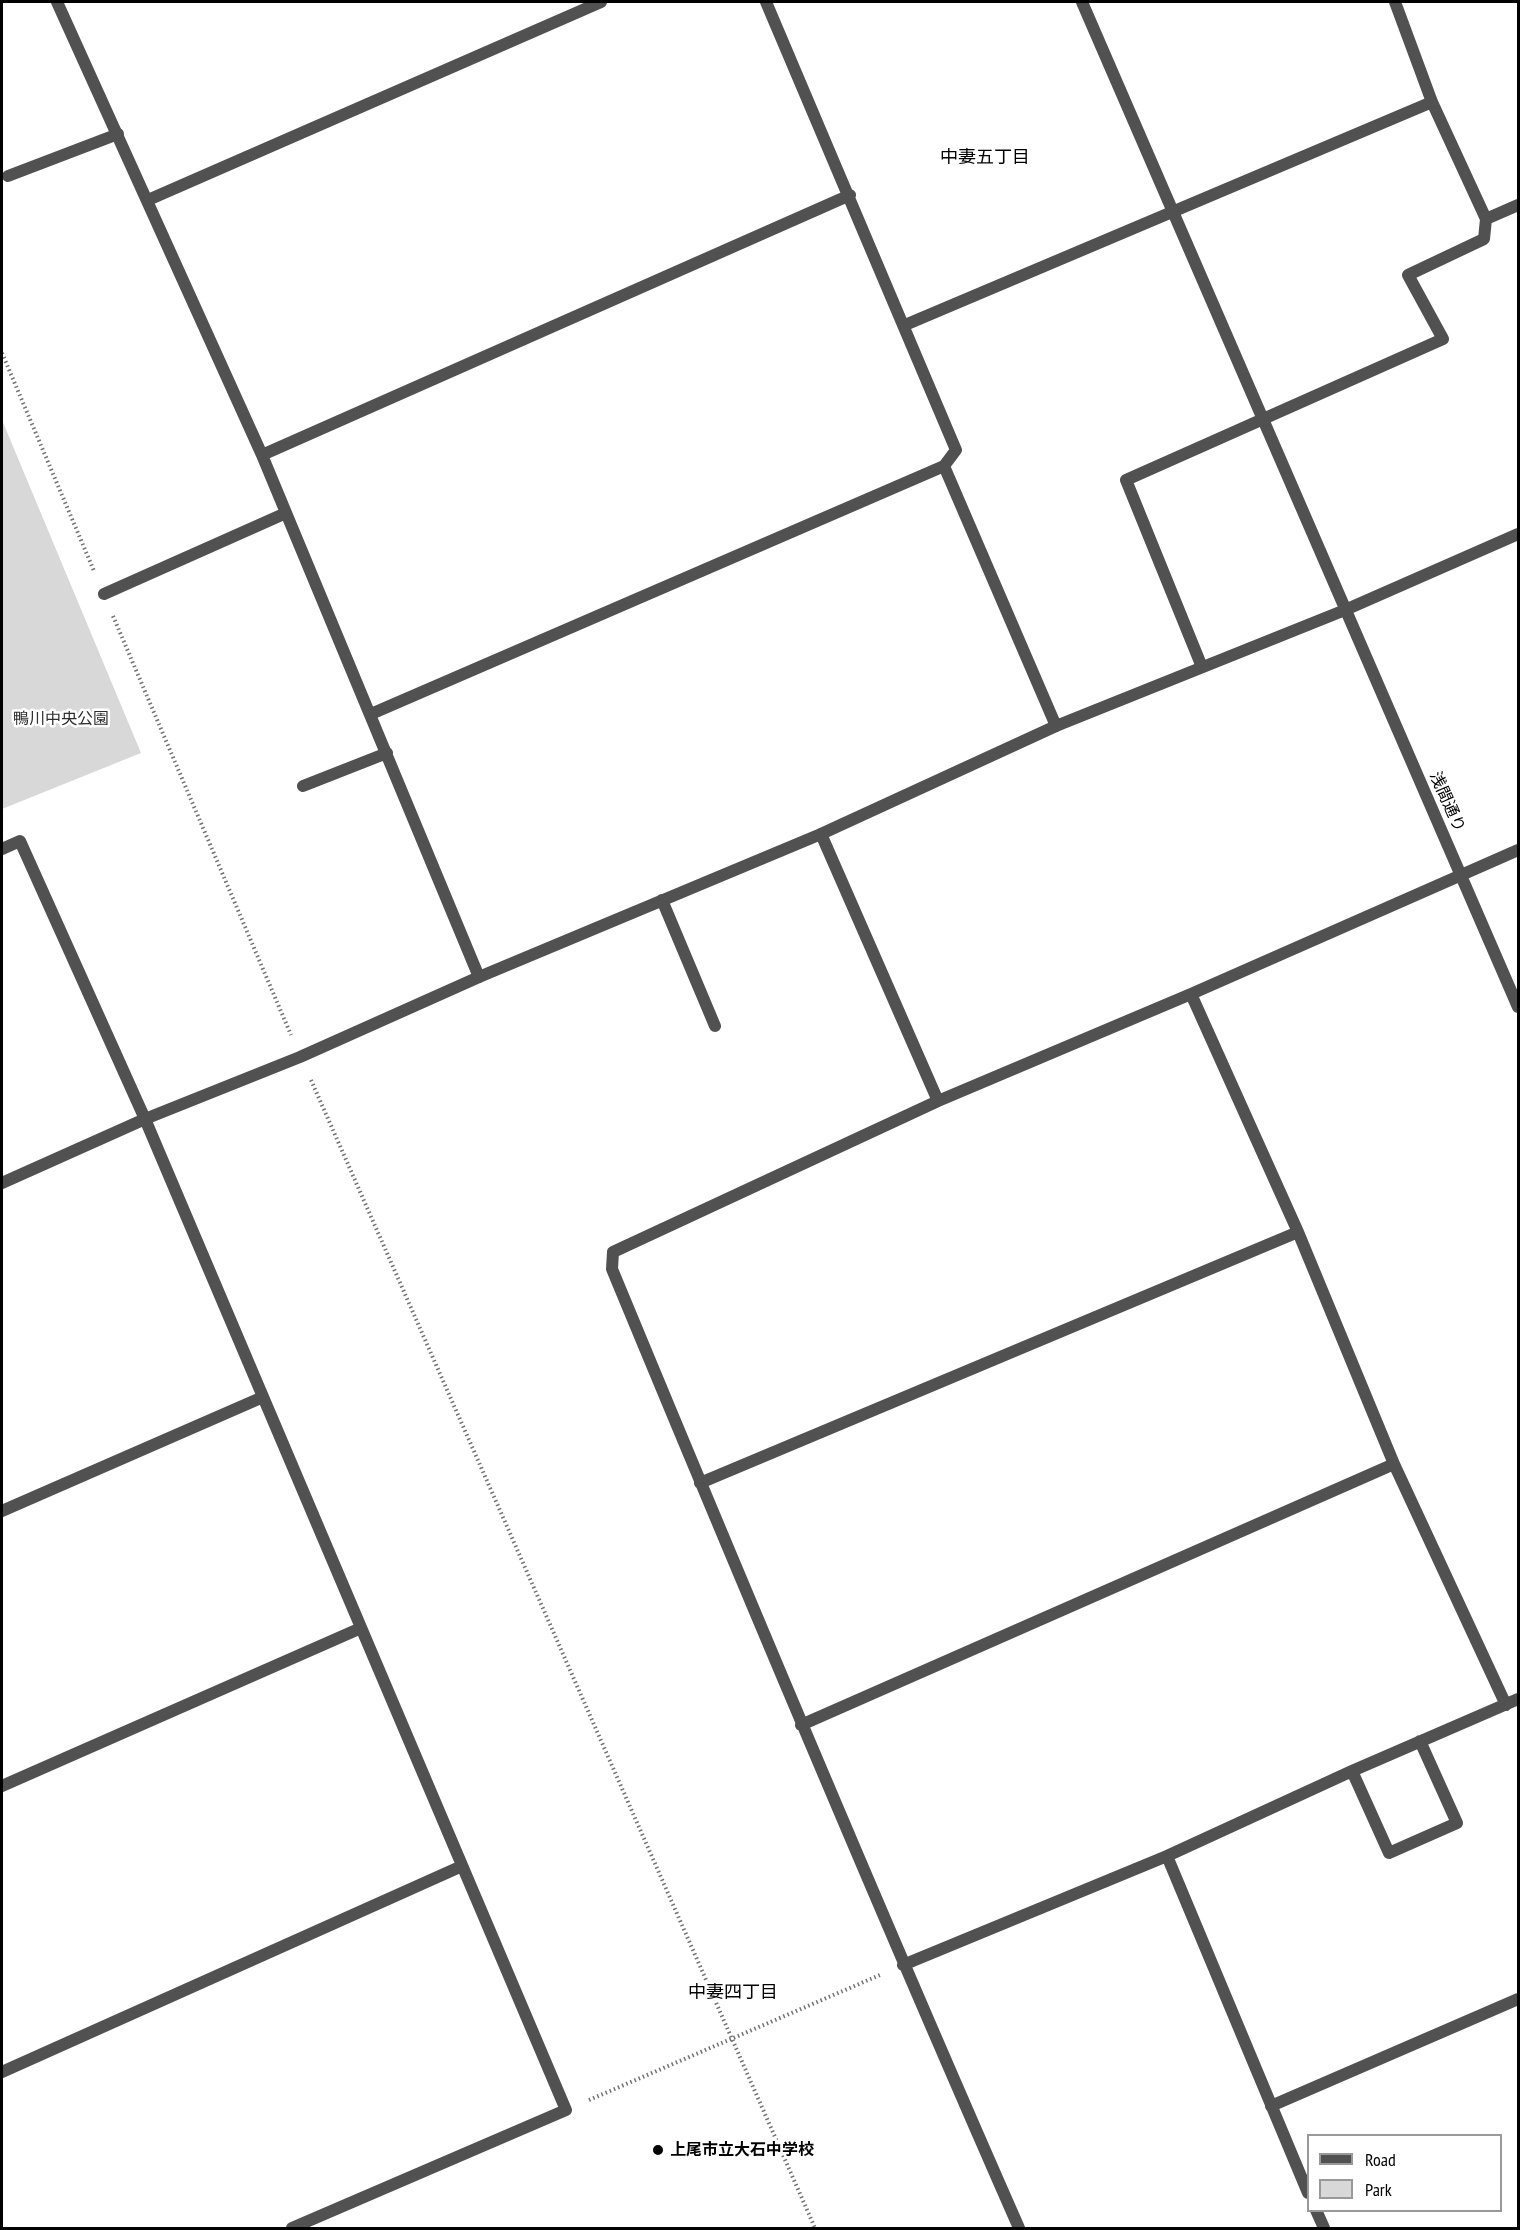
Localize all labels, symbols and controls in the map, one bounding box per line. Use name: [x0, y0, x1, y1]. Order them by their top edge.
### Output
district label: 中妻五丁目: [940, 147, 1030, 169]
park label: 鴨川中央公園: [13, 709, 109, 729]
street label: 浅間通り: [1425, 769, 1469, 835]
district label: 中妻四丁目: [688, 1982, 778, 2004]
legend: [1307, 2134, 1502, 2212]
place label: 上尾市立大石中学校: [670, 2140, 814, 2160]
marker: 上尾市立大石中学校: [651, 2143, 665, 2157]
text: Road: [1365, 2148, 1396, 2171]
text: Park: [1365, 2178, 1392, 2201]

